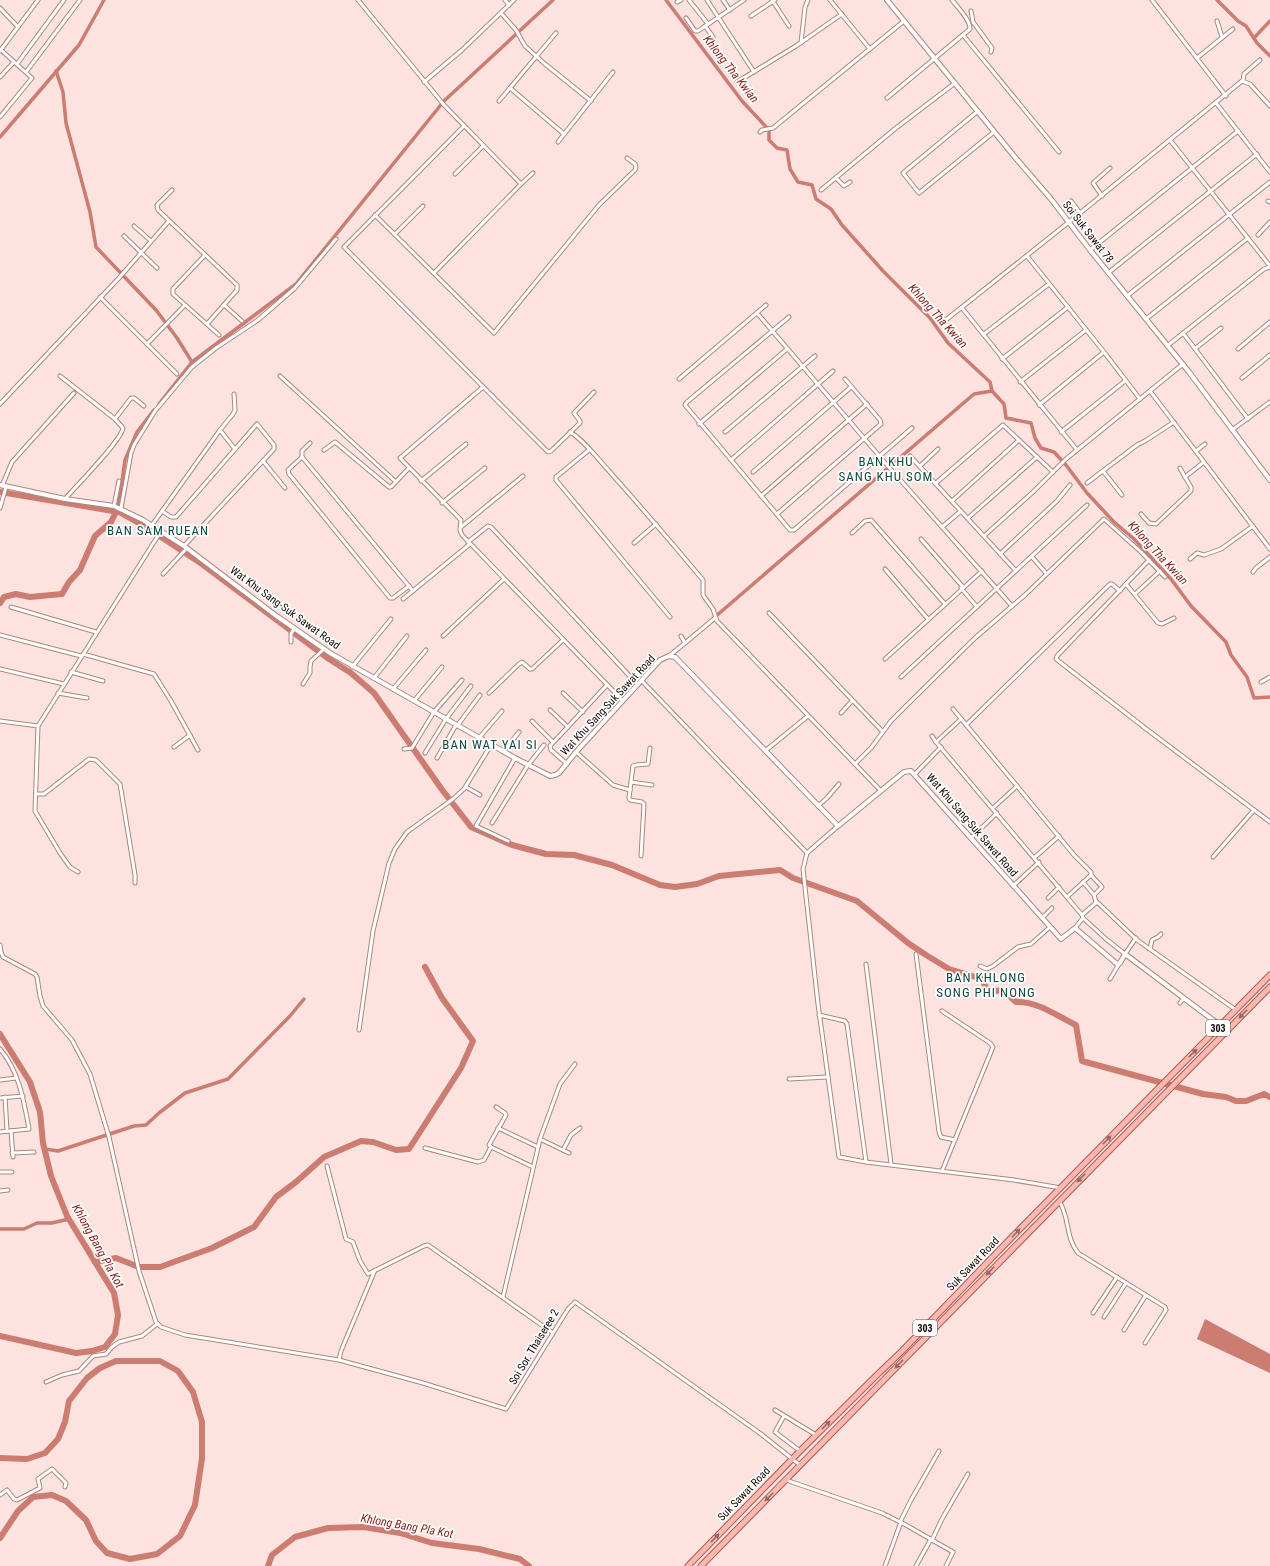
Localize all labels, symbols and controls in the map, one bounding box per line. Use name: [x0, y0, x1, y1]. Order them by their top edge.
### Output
water label: Khlong Tha Kwian: [700, 32, 762, 106]
street label: Soi Suk Sawat 78: [1060, 199, 1116, 265]
water label: Khlong Tha Kwian: [905, 281, 971, 351]
district label: BAN KHU SANG KHU SOM: [839, 454, 933, 484]
water label: Khlong Tha Kwian: [1125, 518, 1191, 588]
district label: BAN SAM RUEAN: [107, 523, 209, 538]
street label: Wat Khu Sang-Suk Sawat Road: [228, 564, 342, 652]
street label: Wat Khu Sang-Suk Sawat Road: [558, 652, 658, 758]
district label: BAN WAT YAI SI: [442, 737, 538, 752]
street label: Wat Khu Sang-Suk Sawat Road: [924, 771, 1020, 879]
district label: BAN KHLONG SONG PHI NONG: [936, 970, 1036, 1000]
one-way arrow: [1238, 1009, 1248, 1019]
road number: 303: [1206, 1020, 1230, 1036]
one-way arrow: [1188, 1048, 1198, 1058]
one-way arrow: [1102, 1136, 1111, 1145]
one-way arrow: [1077, 1173, 1086, 1183]
water label: Khlong Bang Pla Kot: [69, 1202, 127, 1291]
one-way arrow: [1011, 1228, 1021, 1238]
street label: Suk Sawat Road: [944, 1234, 1002, 1294]
one-way arrow: [985, 1266, 995, 1276]
street label: Soi Sor. Thaiseree 2: [506, 1307, 562, 1387]
road number: 303: [913, 1320, 937, 1336]
one-way arrow: [894, 1359, 904, 1369]
one-way arrow: [821, 1420, 831, 1430]
street label: Suk Sawat Road: [715, 1464, 773, 1524]
one-way arrow: [764, 1492, 774, 1502]
water label: Khlong Bang Pla Kot: [360, 1511, 455, 1541]
one-way arrow: [711, 1533, 720, 1543]

